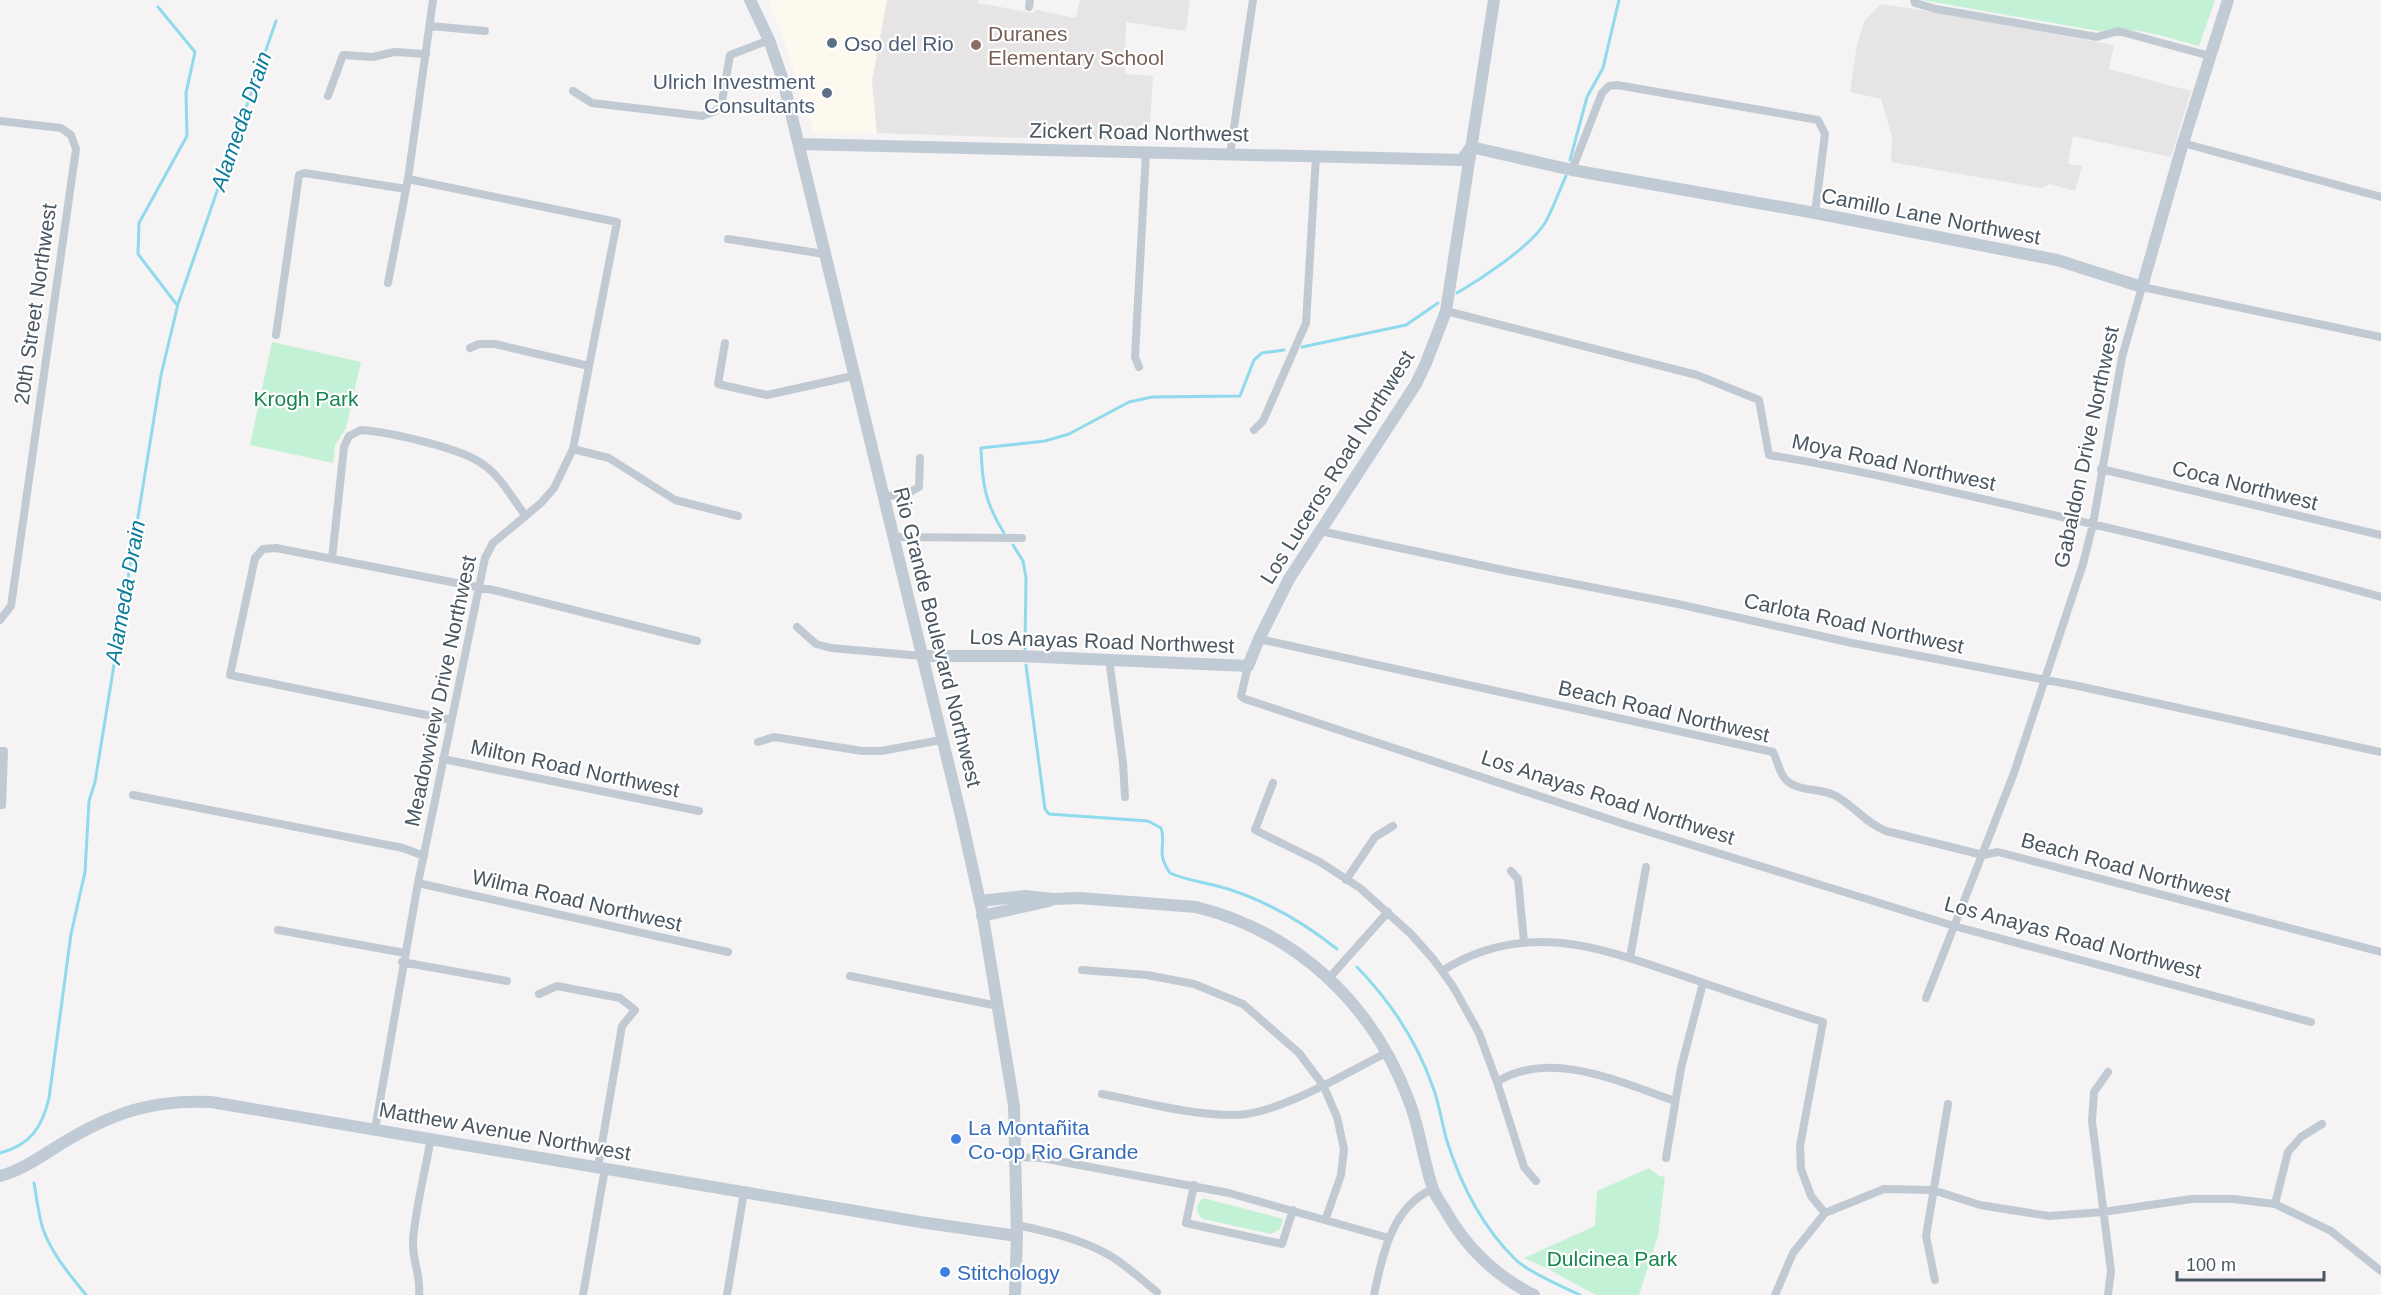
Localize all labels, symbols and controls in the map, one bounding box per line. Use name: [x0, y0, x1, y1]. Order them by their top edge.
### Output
place label: Duranes Elementary School: [988, 22, 1164, 69]
place label: Oso del Rio: [844, 32, 954, 55]
marker: Oso del Rio: [825, 36, 839, 50]
marker: Duranes Elementary School: [969, 38, 983, 52]
water label: Alameda Drain: [205, 48, 277, 196]
place label: Ulrich Investment Consultants: [653, 70, 815, 117]
marker: Ulrich Investment Consultants: [820, 86, 834, 100]
street label: Zickert Road Northwest: [1029, 119, 1249, 145]
street label: Camillo Lane Northwest: [1819, 183, 2043, 249]
street label: 20th Street Northwest: [9, 202, 61, 406]
street label: Gabaldon Drive Northwest: [2049, 324, 2123, 570]
street label: Los Luceros Road Northwest: [1255, 346, 1419, 588]
park label: Krogh Park: [253, 387, 359, 410]
street label: Moya Road Northwest: [1790, 429, 1998, 495]
street label: Coca Northwest: [2170, 456, 2320, 514]
street label: Rio Grande Boulevard Northwest: [890, 485, 986, 789]
water label: Alameda Drain: [100, 518, 150, 668]
street label: Meadowview Drive Northwest: [400, 553, 480, 829]
street label: Carlota Road Northwest: [1742, 588, 1966, 658]
street label: Los Anayas Road Northwest: [969, 625, 1235, 657]
street label: Beach Road Northwest: [1556, 676, 1772, 747]
street label: Milton Road Northwest: [469, 735, 681, 801]
street label: Los Anayas Road Northwest: [1478, 745, 1738, 849]
street label: Beach Road Northwest: [2019, 828, 2233, 906]
street label: Wilma Road Northwest: [470, 865, 684, 935]
street label: Los Anayas Road Northwest: [1942, 892, 2204, 982]
street label: Matthew Avenue Northwest: [377, 1098, 633, 1165]
place label: La Montañita Co-op Rio Grande: [968, 1116, 1138, 1163]
marker: La Montañita Co-op Rio Grande: [949, 1132, 963, 1146]
scale bar: [2177, 1244, 2324, 1282]
park label: Dulcinea Park: [1547, 1247, 1678, 1270]
text: 100 m: [2186, 1255, 2236, 1275]
place label: Stitchology: [957, 1261, 1060, 1284]
marker: Stitchology: [938, 1265, 952, 1279]

